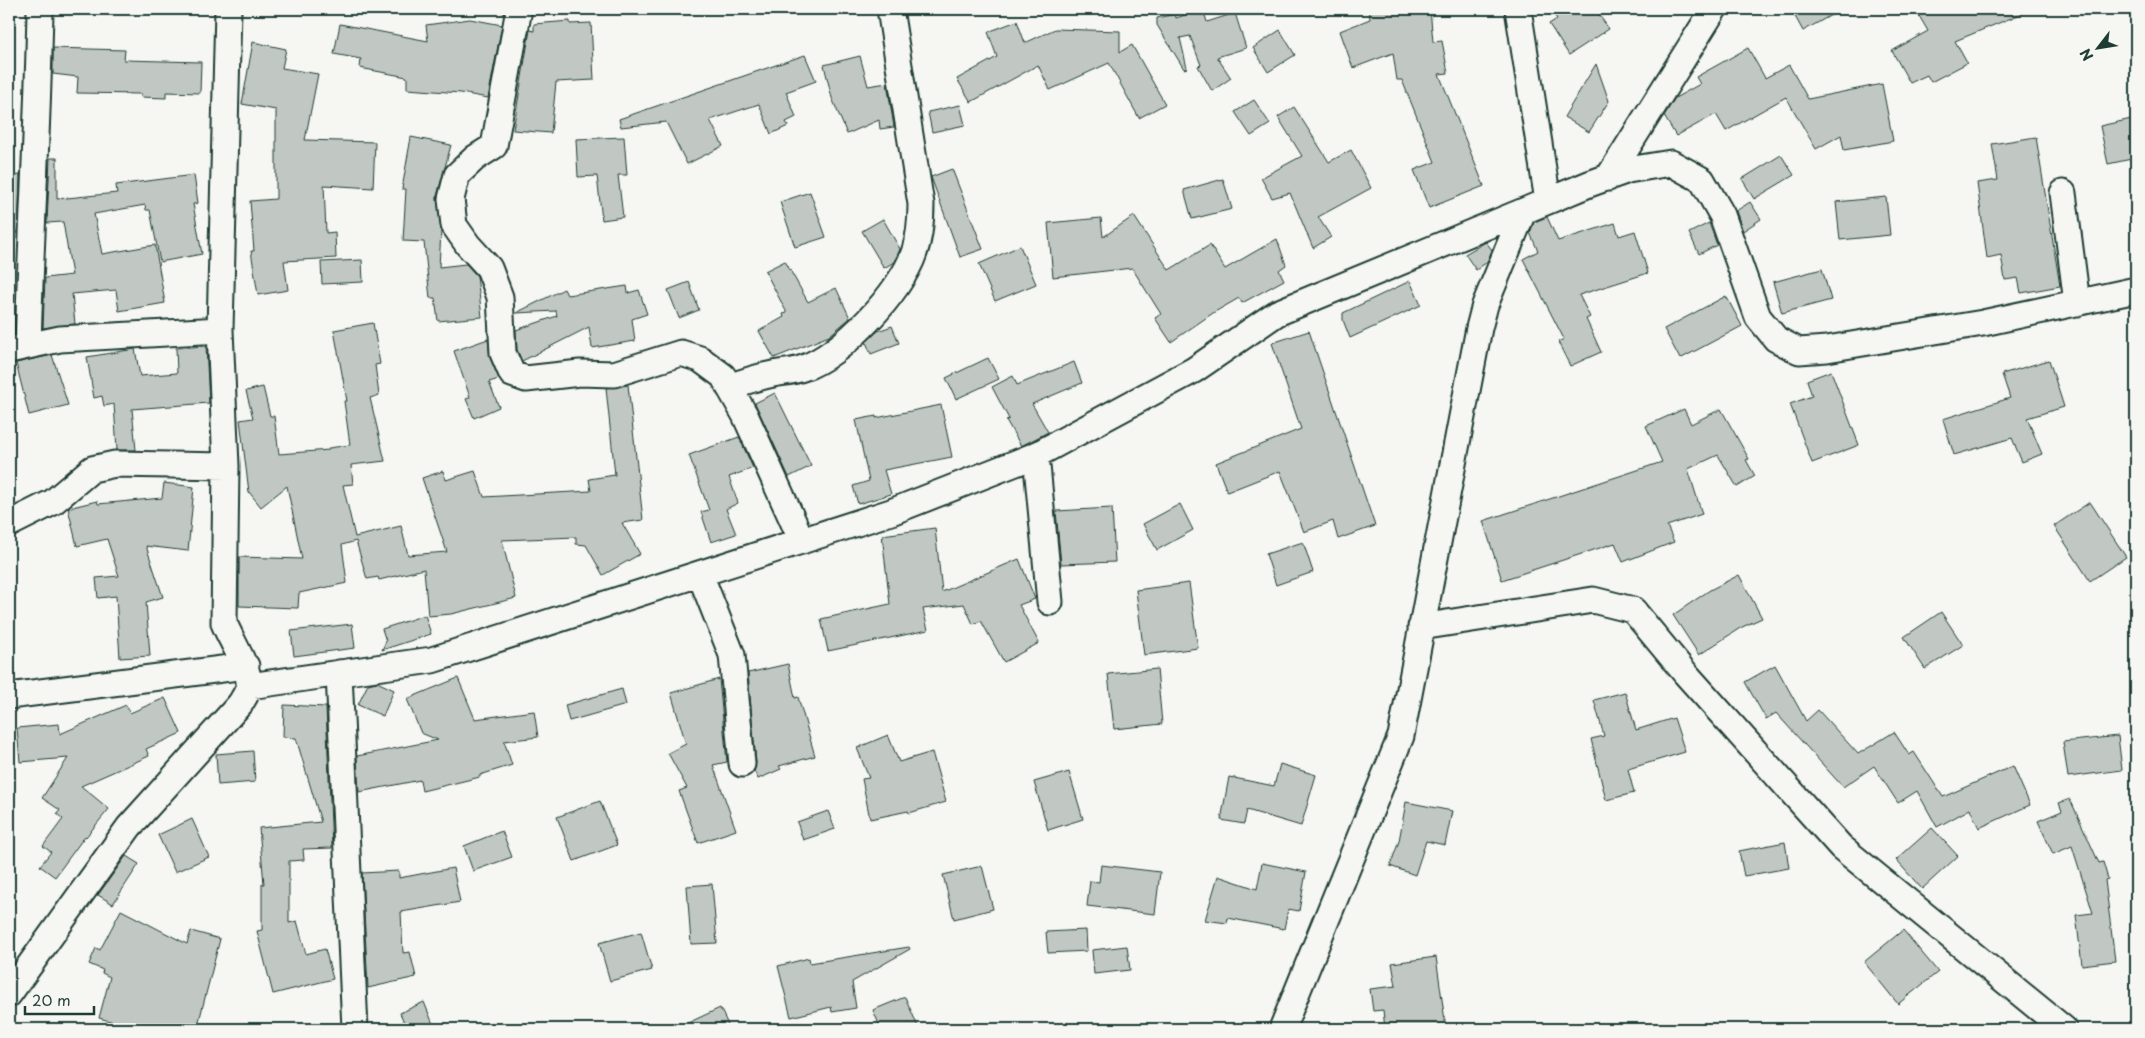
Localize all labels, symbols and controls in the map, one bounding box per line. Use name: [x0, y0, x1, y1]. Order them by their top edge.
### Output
north arrow: [2072, 22, 2122, 72]
text: N: [2075, 45, 2098, 65]
scale bar: [25, 983, 94, 1015]
text: 20 m: [32, 988, 71, 1011]

